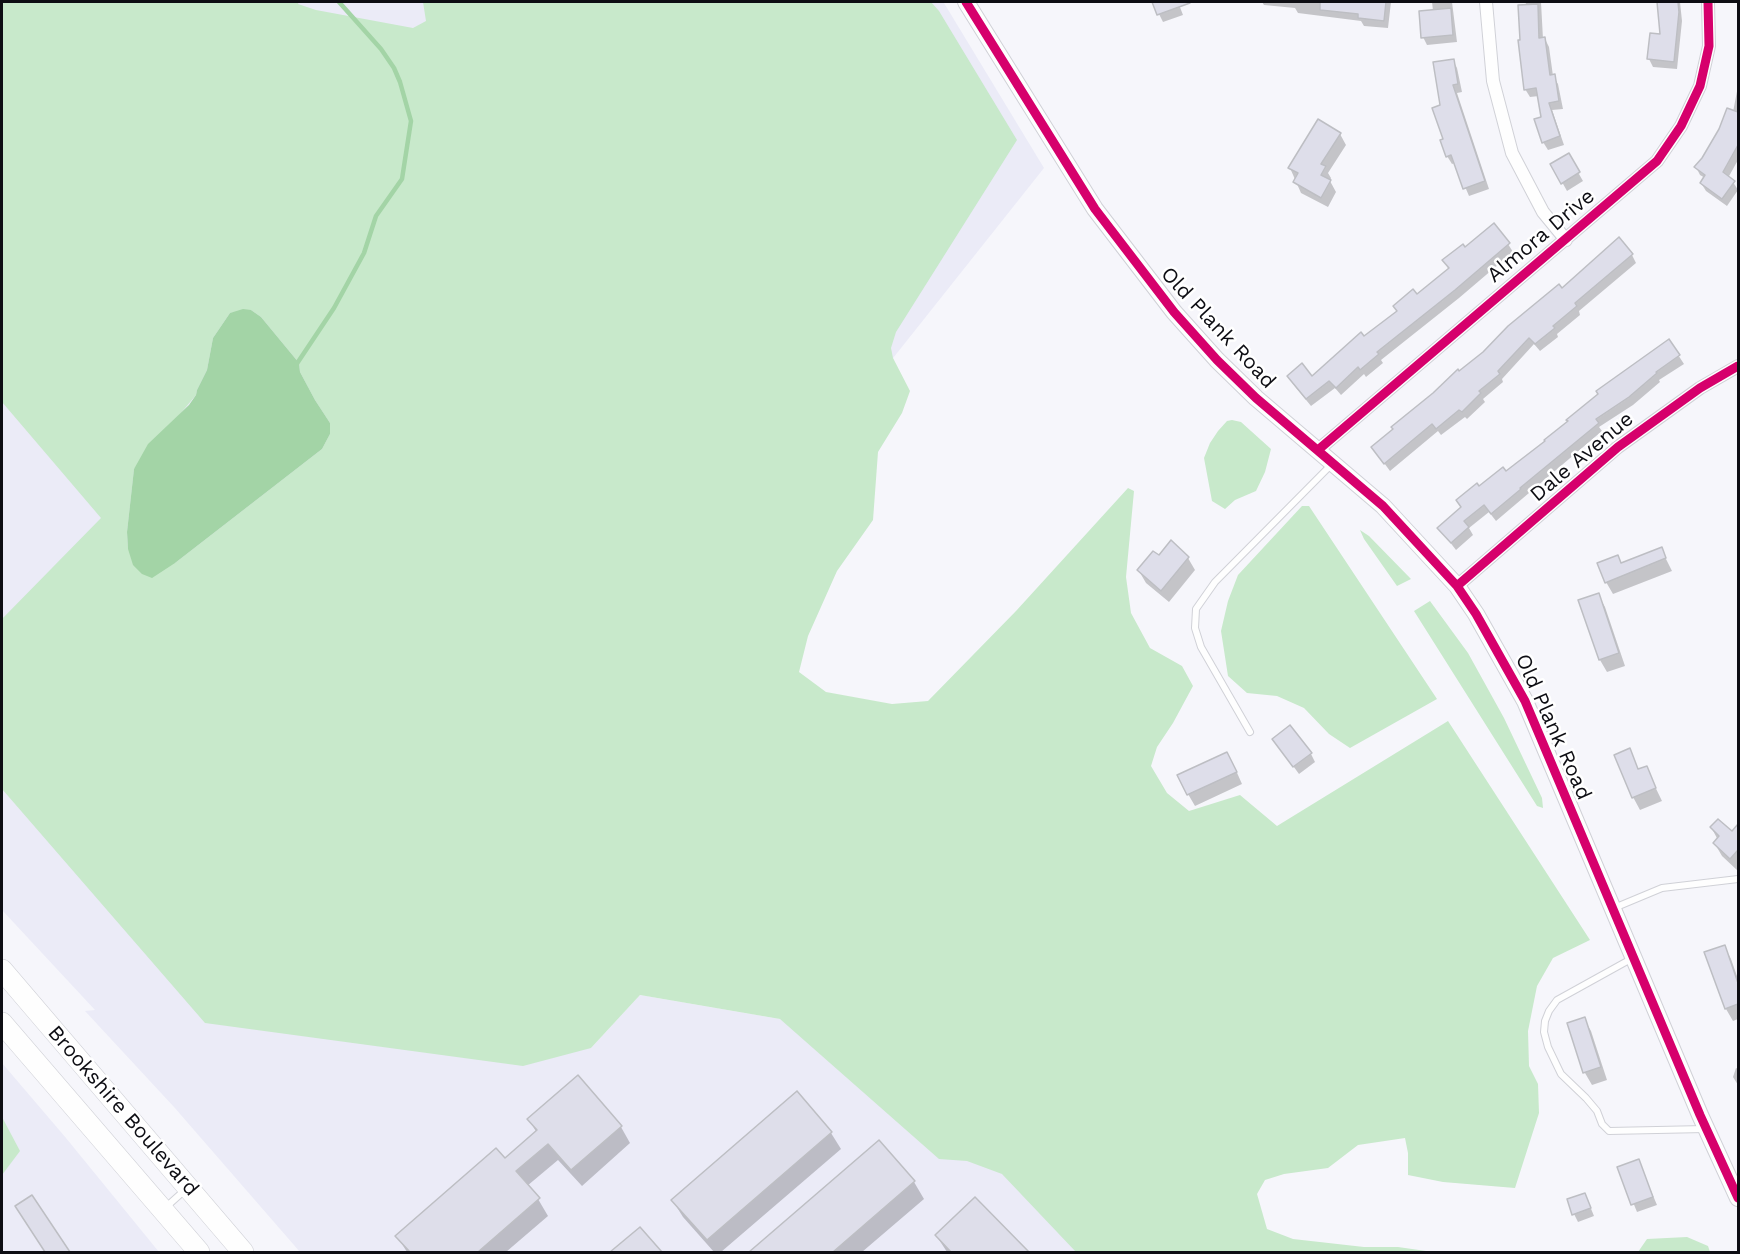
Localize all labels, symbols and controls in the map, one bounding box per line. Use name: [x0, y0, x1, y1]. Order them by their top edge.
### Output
street label: Almora Drive: [1482, 184, 1600, 288]
street label: Old Plank Road: [1155, 262, 1281, 394]
street label: Dale Avenue: [1525, 407, 1639, 507]
street label: Old Plank Road: [1510, 650, 1596, 804]
street label: Brookshire Boulevard: [42, 1021, 204, 1201]

